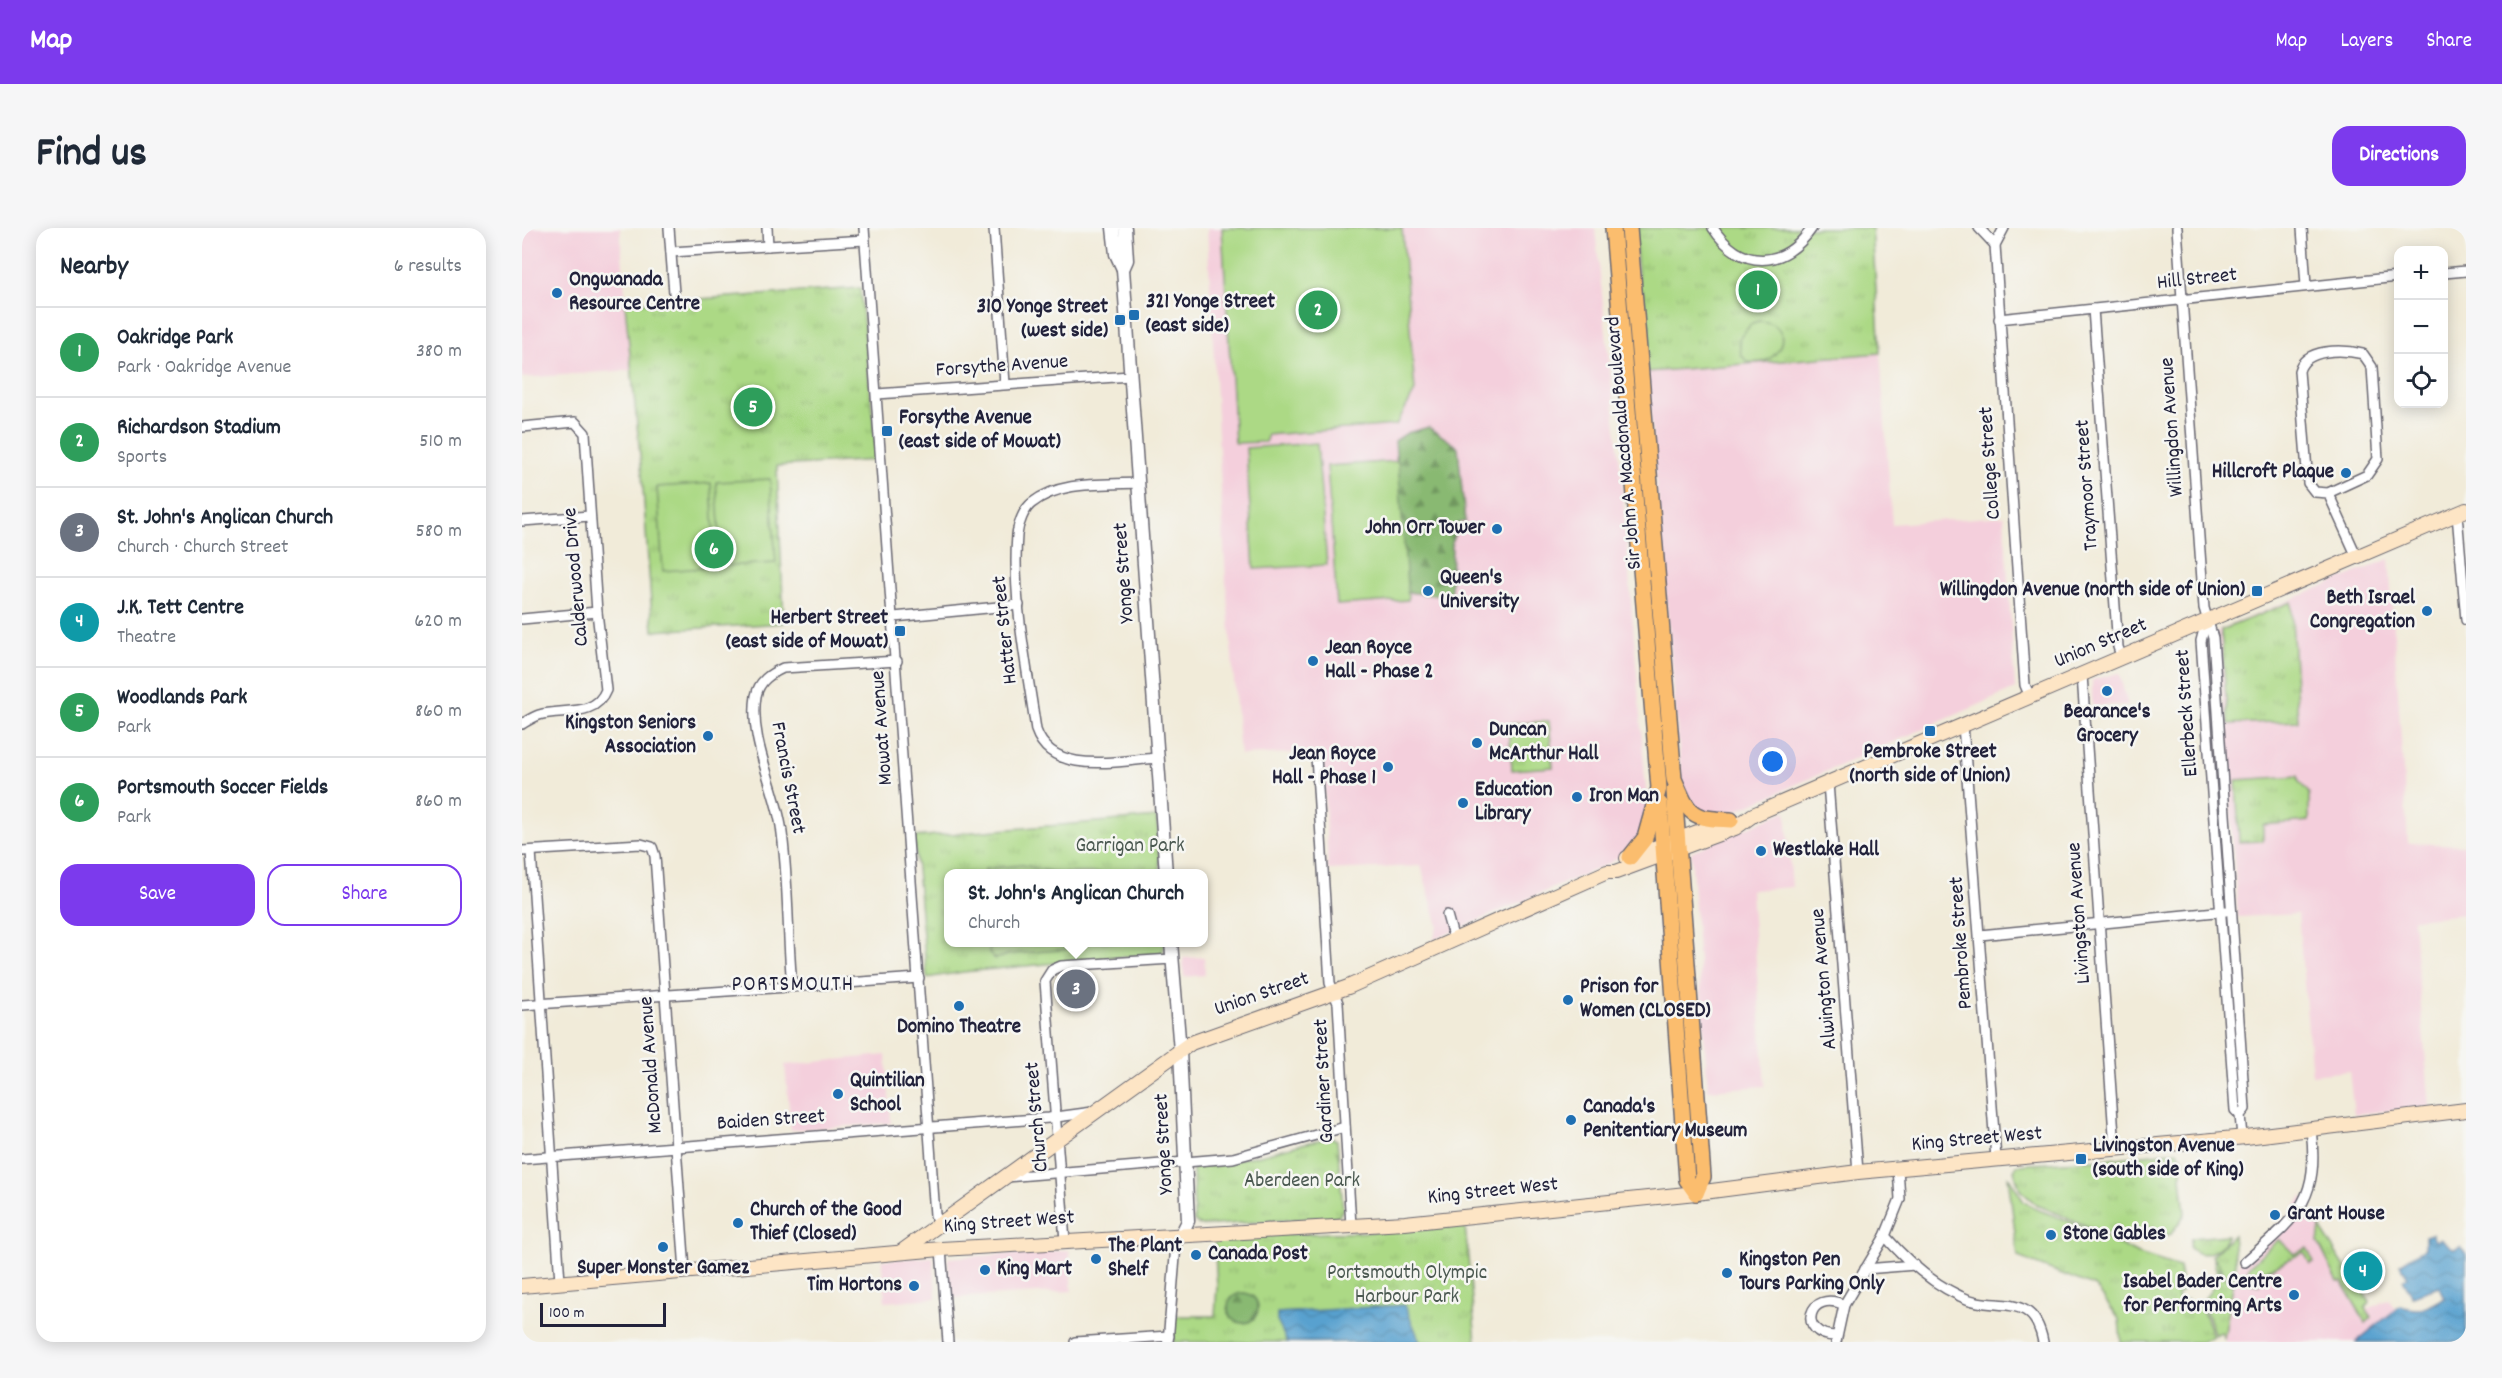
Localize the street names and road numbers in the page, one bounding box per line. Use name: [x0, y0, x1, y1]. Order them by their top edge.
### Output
street label: Hill Street: [2155, 261, 2239, 299]
street label: Sir John A. Macdonald Boulevard: [1599, 315, 1651, 571]
street label: Forsythe Avenue: [935, 347, 1069, 387]
street label: Willingdon Avenue: [2153, 356, 2193, 498]
street label: College Street: [1972, 405, 2010, 521]
street label: Traymoor Street: [2068, 418, 2108, 552]
street label: Calderwood Drive: [556, 506, 598, 648]
street label: Yonge Street: [1106, 521, 1143, 624]
street label: Hatter Street: [985, 574, 1027, 686]
street label: Union Street: [2050, 611, 2152, 677]
street label: Ellerbeck Street: [2169, 648, 2207, 778]
street label: Mowat Avenue: [864, 670, 902, 786]
street label: Francis Street: [761, 719, 813, 837]
street label: Livingston Avenue: [2060, 841, 2100, 985]
street label: Pembroke Street: [1942, 875, 1982, 1010]
street label: Alwington Avenue: [1804, 907, 1846, 1051]
street label: Union Street: [1211, 965, 1314, 1025]
street label: McDonald Avenue: [632, 995, 672, 1135]
street label: Gardiner Street: [1307, 1018, 1343, 1144]
street label: Church Street: [1018, 1060, 1058, 1173]
street label: Yonge Street: [1147, 1093, 1183, 1195]
street label: Baiden Street: [716, 1102, 826, 1140]
street label: King Street West: [1910, 1119, 2044, 1161]
street label: King Street West: [1426, 1170, 1560, 1214]
street label: King Street West: [943, 1203, 1076, 1243]

